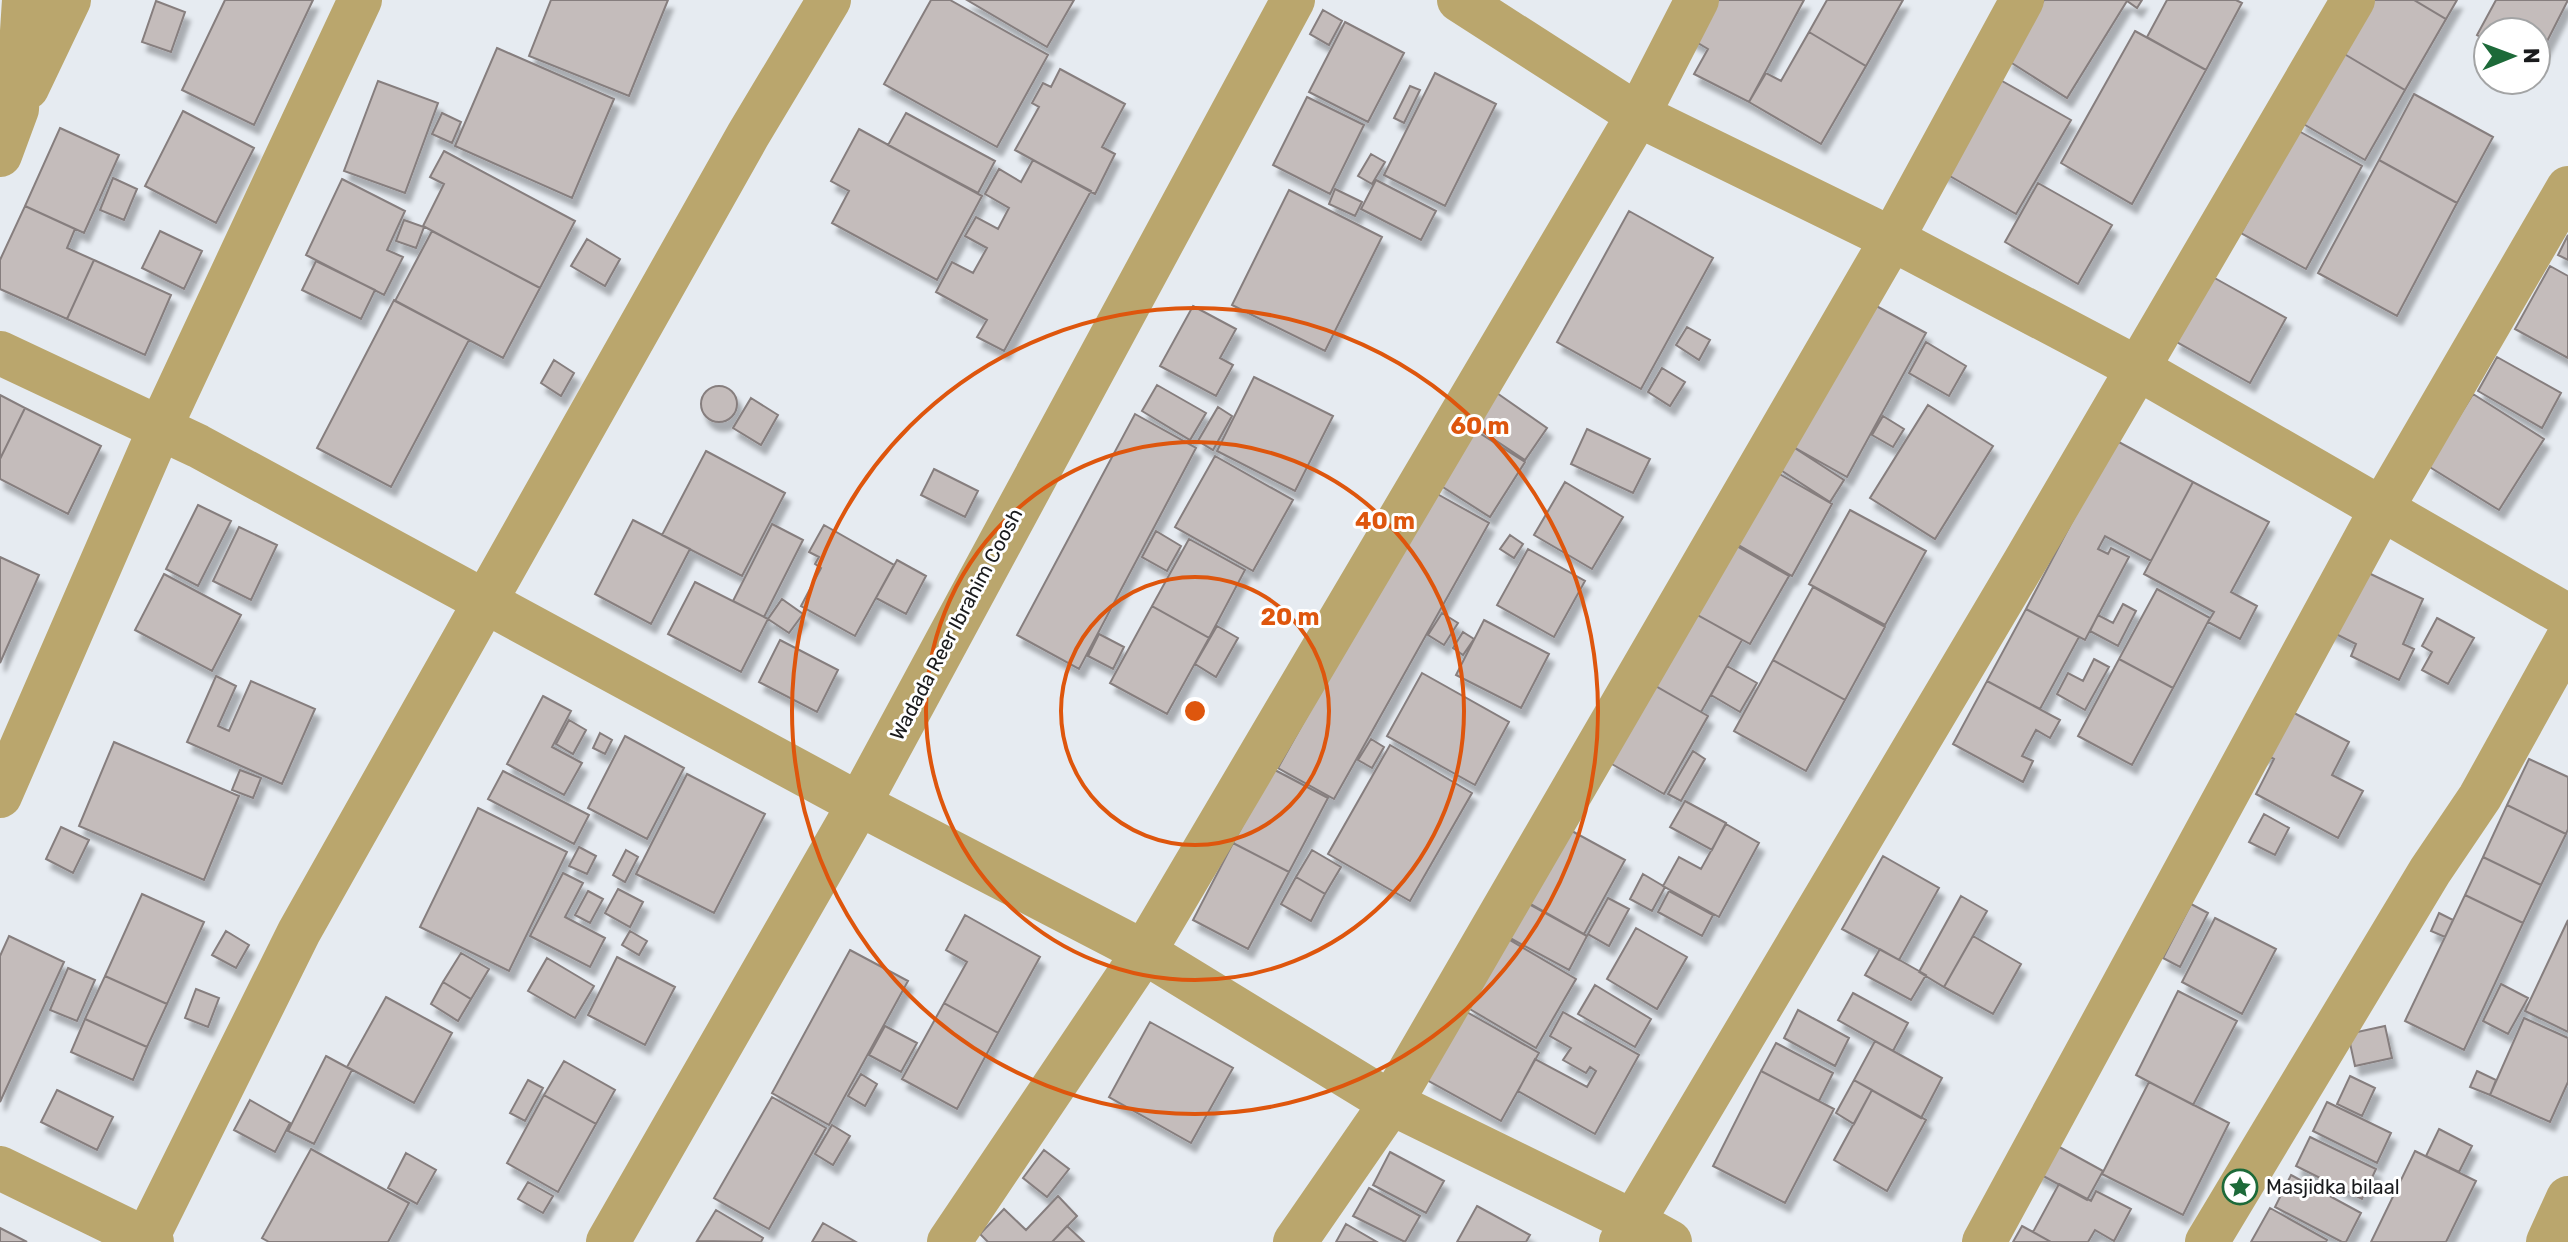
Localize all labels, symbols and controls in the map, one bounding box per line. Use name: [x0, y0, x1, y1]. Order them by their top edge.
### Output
north arrow: [2472, 16, 2552, 96]
text: N: [2518, 48, 2545, 64]
text: 60 m: [1450, 412, 1510, 440]
street label: Wadada Reer Ibrahim Coosh: [885, 504, 1027, 744]
text: 40 m: [1355, 507, 1415, 535]
text: 20 m: [1260, 603, 1320, 631]
centre of rings: [1181, 697, 1209, 725]
place icon: Masjidka bilaal: [2221, 1168, 2259, 1206]
place label: Masjidka bilaal: [2266, 1175, 2400, 1199]

